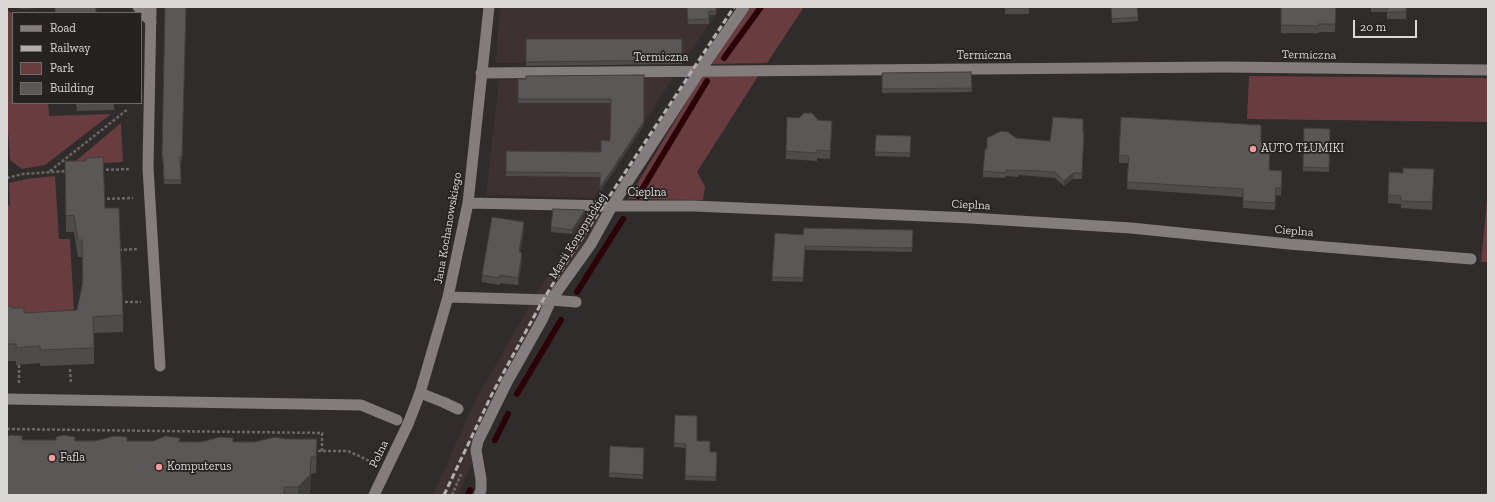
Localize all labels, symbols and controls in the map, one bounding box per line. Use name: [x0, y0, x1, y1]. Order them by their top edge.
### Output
legend: [12, 12, 142, 104]
scale bar: [1355, 12, 1419, 38]
text: 20 m: [1360, 20, 1386, 34]
text: Road: [50, 21, 76, 35]
text: Railway: [50, 41, 91, 55]
street label: Termiczna: [1281, 47, 1337, 63]
street label: Termiczna: [957, 49, 1011, 63]
street label: Termiczna: [634, 51, 688, 65]
text: Park: [50, 61, 74, 75]
text: Building: [50, 81, 94, 95]
place label: AUTO TŁUMIKI: [1261, 142, 1344, 156]
marker: AUTO TŁUMIKI: [1248, 144, 1258, 154]
street label: Jana Kochanowskiego: [431, 171, 465, 285]
street label: Cieplna: [627, 186, 667, 200]
street label: Marii Konopnickiej: [546, 191, 610, 281]
street label: Cieplna: [951, 197, 991, 213]
street label: Cieplna: [1274, 222, 1314, 240]
street label: Polna: [366, 438, 392, 470]
place label: Fafla: [60, 451, 85, 465]
marker: Fafla: [47, 453, 57, 463]
place label: Komputerus: [167, 460, 231, 474]
marker: Komputerus: [154, 462, 164, 472]

